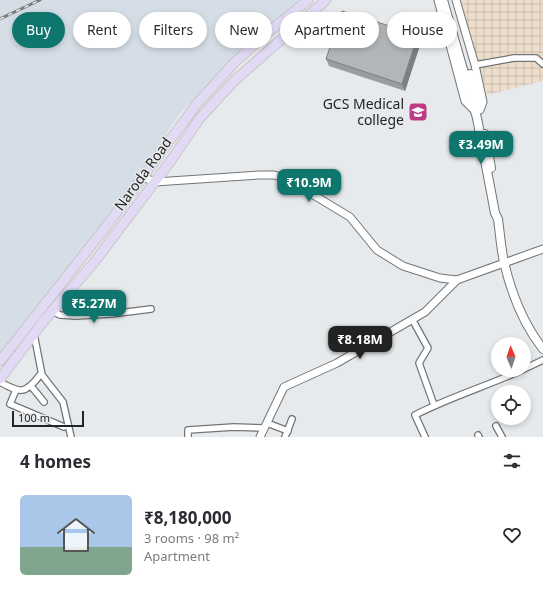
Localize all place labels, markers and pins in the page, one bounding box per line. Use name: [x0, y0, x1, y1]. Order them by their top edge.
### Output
place label: GCS Medical college: [323, 94, 404, 129]
school or university icon: GCS Medical college: [407, 101, 429, 123]
pin: ₹3.49M: [448, 131, 514, 165]
pin: ₹10.9M: [276, 169, 342, 203]
pin: ₹5.27M: [61, 290, 127, 324]
pin: ₹8.18M: [327, 326, 393, 360]

